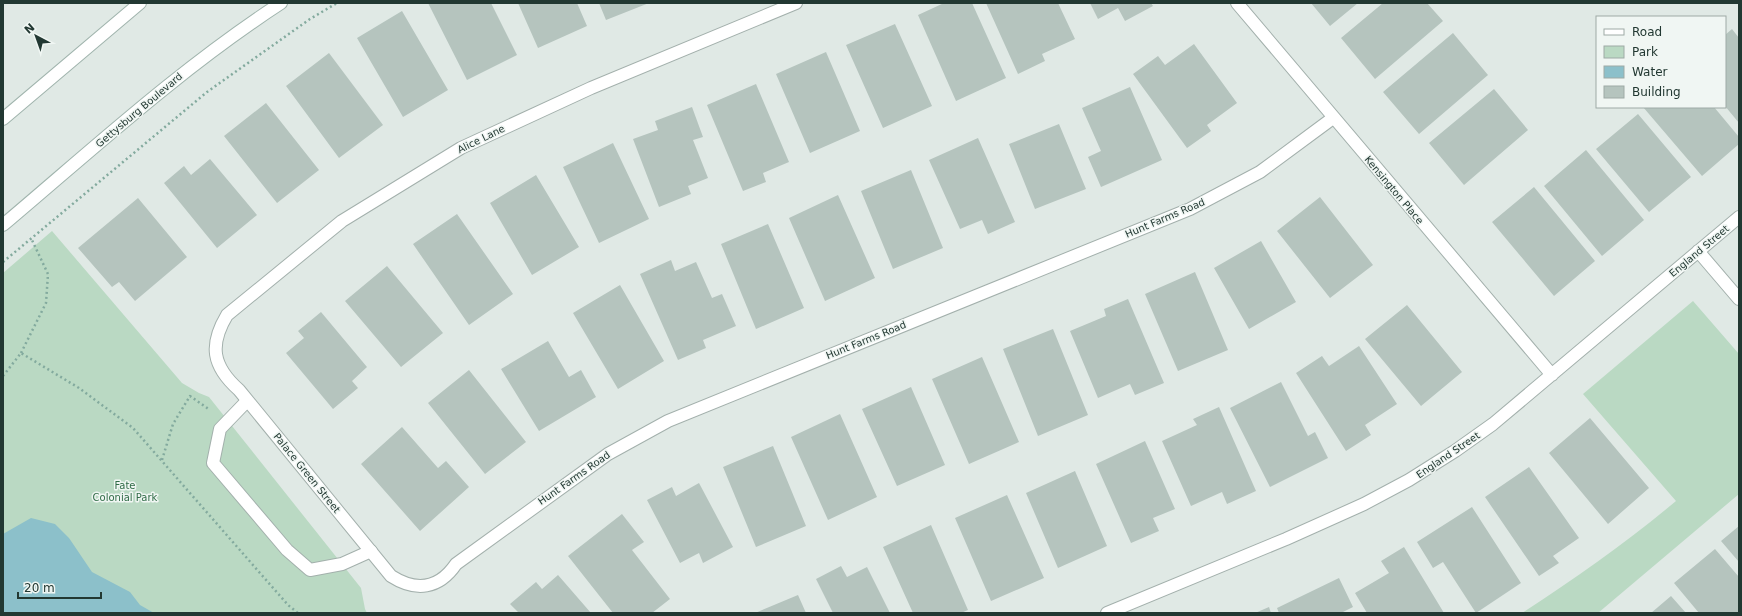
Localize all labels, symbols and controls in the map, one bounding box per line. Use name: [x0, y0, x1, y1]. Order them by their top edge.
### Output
north arrow: [16, 16, 56, 56]
legend: [1596, 16, 1726, 108]
text: N: [22, 21, 38, 37]
text: Road: [1632, 25, 1662, 39]
text: Park: [1632, 45, 1658, 59]
text: Water: [1632, 65, 1668, 79]
street label: Gettysburg Boulevard: [93, 71, 185, 149]
text: Building: [1632, 85, 1681, 99]
street label: Alice Lane: [455, 123, 507, 155]
street label: Kensington Place: [1362, 154, 1426, 226]
street label: Hunt Farms Road: [1124, 196, 1206, 240]
street label: England Street: [1667, 223, 1731, 279]
street label: Hunt Farms Road: [824, 319, 908, 361]
street label: England Street: [1414, 430, 1482, 480]
street label: Palace Green Street: [271, 431, 343, 515]
street label: Hunt Farms Road: [536, 449, 612, 507]
park label: Fate Colonial Park: [93, 480, 158, 503]
scale bar: [18, 574, 101, 600]
text: 20 m: [24, 581, 55, 595]

